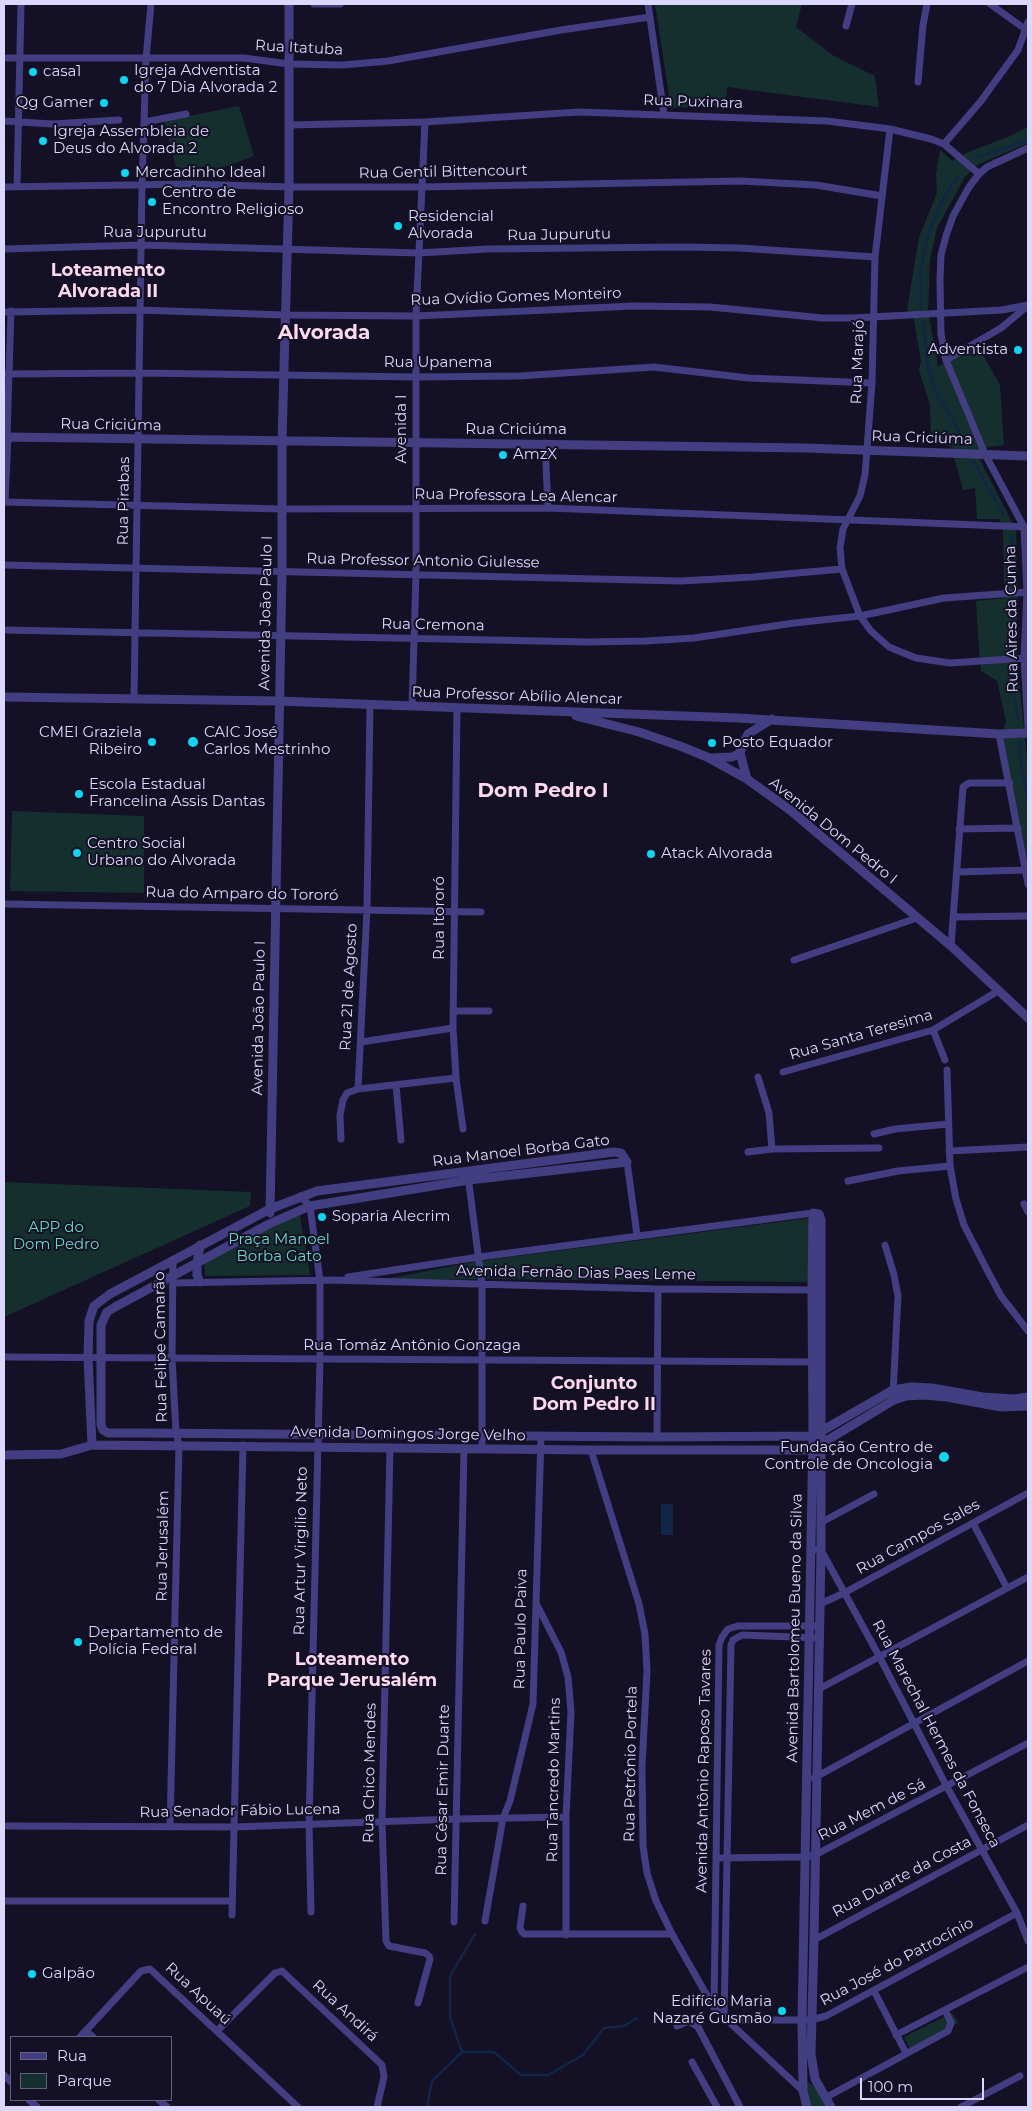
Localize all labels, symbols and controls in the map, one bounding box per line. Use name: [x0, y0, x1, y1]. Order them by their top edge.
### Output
street label: Rua Itatuba: [255, 37, 343, 59]
place label: Igreja Adventista do 7 Dia Alvorada 2: [134, 62, 277, 97]
place label: casa1: [43, 63, 82, 81]
marker: casa1: [27, 66, 39, 78]
marker: Igreja Adventista do 7 Dia Alvorada 2: [118, 74, 130, 86]
street label: Rua Puxinara: [643, 91, 743, 113]
place label: Qg Gamer: [16, 94, 94, 112]
marker: Qg Gamer: [98, 97, 110, 109]
place label: Igreja Assembleia de Deus do Alvorada 2: [53, 123, 209, 158]
marker: Igreja Assembleia de Deus do Alvorada 2: [37, 135, 49, 147]
street label: Rua Gentil Bittencourt: [358, 162, 528, 182]
place label: Mercadinho Ideal: [135, 164, 266, 182]
marker: Mercadinho Ideal: [119, 167, 131, 179]
place label: Centro de Encontro Religioso: [162, 184, 304, 219]
marker: Centro de Encontro Religioso: [146, 196, 158, 208]
place label: Residencial Alvorada: [408, 208, 494, 243]
marker: Residencial Alvorada: [392, 220, 404, 232]
street label: Rua Jupurutu: [103, 224, 207, 242]
street label: Rua Jupurutu: [507, 225, 611, 245]
district label: Loteamento Alvorada II: [51, 260, 165, 302]
street label: Rua Ovídio Gomes Monteiro: [410, 284, 622, 310]
street label: Rua Marajó: [848, 319, 868, 405]
district label: Alvorada: [278, 321, 370, 345]
place label: Adventista: [928, 341, 1008, 359]
marker: Adventista: [1012, 344, 1024, 356]
street label: Rua Upanema: [384, 354, 492, 372]
street label: Avenida I: [393, 395, 411, 463]
street label: Rua Criciúma: [60, 415, 162, 435]
street label: Rua Criciúma: [465, 421, 567, 439]
street label: Rua Criciúma: [871, 427, 973, 449]
place label: AmzX: [513, 446, 557, 464]
marker: AmzX: [497, 449, 509, 461]
street label: Rua Pirabas: [114, 456, 134, 546]
street label: Rua Professora Lea Alencar: [414, 485, 618, 507]
street label: Avenida João Paulo I: [256, 535, 276, 691]
street label: Rua Aires da Cunha: [1002, 545, 1022, 693]
street label: Rua Professor Antonio Giulesse: [306, 550, 540, 572]
street label: Rua Cremona: [381, 615, 485, 635]
street label: Rua Professor Abílio Alencar: [411, 683, 623, 709]
place label: CMEI Graziela Ribeiro: [39, 724, 142, 759]
place label: CAIC José Carlos Mestrinho: [204, 724, 330, 759]
place label: Posto Equador: [722, 734, 833, 752]
marker: CAIC José Carlos Mestrinho: [186, 735, 200, 749]
marker: CMEI Graziela Ribeiro: [146, 736, 158, 748]
marker: Posto Equador: [706, 737, 718, 749]
street label: Avenida Dom Pedro I: [765, 774, 901, 888]
place label: Escola Estadual Francelina Assis Dantas: [89, 776, 265, 811]
district label: Dom Pedro I: [478, 779, 608, 803]
marker: Escola Estadual Francelina Assis Dantas: [73, 788, 85, 800]
place label: Centro Social Urbano do Alvorada: [87, 835, 236, 870]
place label: Atack Alvorada: [661, 845, 773, 863]
marker: Centro Social Urbano do Alvorada: [71, 847, 83, 859]
marker: Atack Alvorada: [645, 848, 657, 860]
street label: Rua Itororó: [431, 876, 449, 960]
street label: Rua do Amparo do Tororó: [145, 883, 339, 905]
street label: Rua 21 de Agosto: [337, 923, 361, 1051]
street label: Avenida João Paulo I: [249, 940, 269, 1096]
street label: Rua Santa Teresima: [787, 1006, 935, 1064]
street label: Rua Manoel Borba Gato: [431, 1131, 611, 1171]
place label: Soparia Alecrim: [332, 1208, 450, 1226]
marker: Soparia Alecrim: [316, 1211, 328, 1223]
park label: APP do Dom Pedro: [13, 1219, 99, 1254]
park label: Praça Manoel Borba Gato: [228, 1231, 330, 1266]
street label: Avenida Fernão Dias Paes Leme: [456, 1262, 696, 1284]
street label: Rua Felipe Camarão: [151, 1271, 171, 1423]
street label: Rua Tomáz Antônio Gonzaga: [303, 1337, 521, 1355]
district label: Conjunto Dom Pedro II: [532, 1373, 656, 1416]
street label: Avenida Domingos Jorge Velho: [290, 1423, 526, 1445]
place label: Fundação Centro de Controle de Oncologia: [765, 1439, 933, 1474]
marker: Fundação Centro de Controle de Oncologia: [937, 1450, 951, 1464]
street label: Rua Artur Virgilio Neto: [291, 1466, 311, 1636]
street label: Rua Jerusalém: [153, 1490, 173, 1602]
street label: Avenida Bartolomeu Bueno da Silva: [784, 1493, 806, 1763]
street label: Rua Campos Sales: [853, 1496, 983, 1578]
street label: Rua Paulo Paiva: [511, 1569, 531, 1689]
street label: Rua Marechal Hermes da Fonseca: [868, 1617, 1004, 1851]
place label: Departamento de Polícia Federal: [88, 1624, 223, 1659]
marker: Departamento de Polícia Federal: [72, 1636, 84, 1648]
district label: Loteamento Parque Jerusalém: [267, 1649, 437, 1692]
street label: Avenida Antônio Raposo Tavares: [693, 1649, 715, 1893]
street label: Rua Petrônio Portela: [621, 1686, 641, 1842]
street label: Rua Tancredo Martins: [544, 1698, 564, 1862]
street label: Rua Chico Mendes: [360, 1703, 380, 1843]
street label: Rua César Emir Duarte: [433, 1704, 453, 1876]
street label: Rua Mem de Sá: [815, 1775, 929, 1845]
street label: Rua Senador Fábio Lucena: [139, 1800, 341, 1822]
street label: Rua Duarte da Costa: [829, 1833, 975, 1921]
street label: Rua José do Patrocínio: [817, 1914, 977, 2010]
street label: Rua Apuaú: [161, 1959, 235, 2029]
place label: Galpão: [42, 1965, 95, 1983]
marker: Galpão: [26, 1968, 38, 1980]
street label: Rua Andirá: [308, 1976, 382, 2046]
place label: Edifício Maria Nazaré Gusmão: [652, 1993, 772, 2028]
marker: Edifício Maria Nazaré Gusmão: [776, 2005, 788, 2017]
legend: [10, 2036, 172, 2101]
text: Rua: [57, 2046, 87, 2065]
scale bar: [862, 2068, 986, 2100]
text: Parque: [57, 2071, 112, 2090]
text: 100 m: [868, 2077, 913, 2096]

